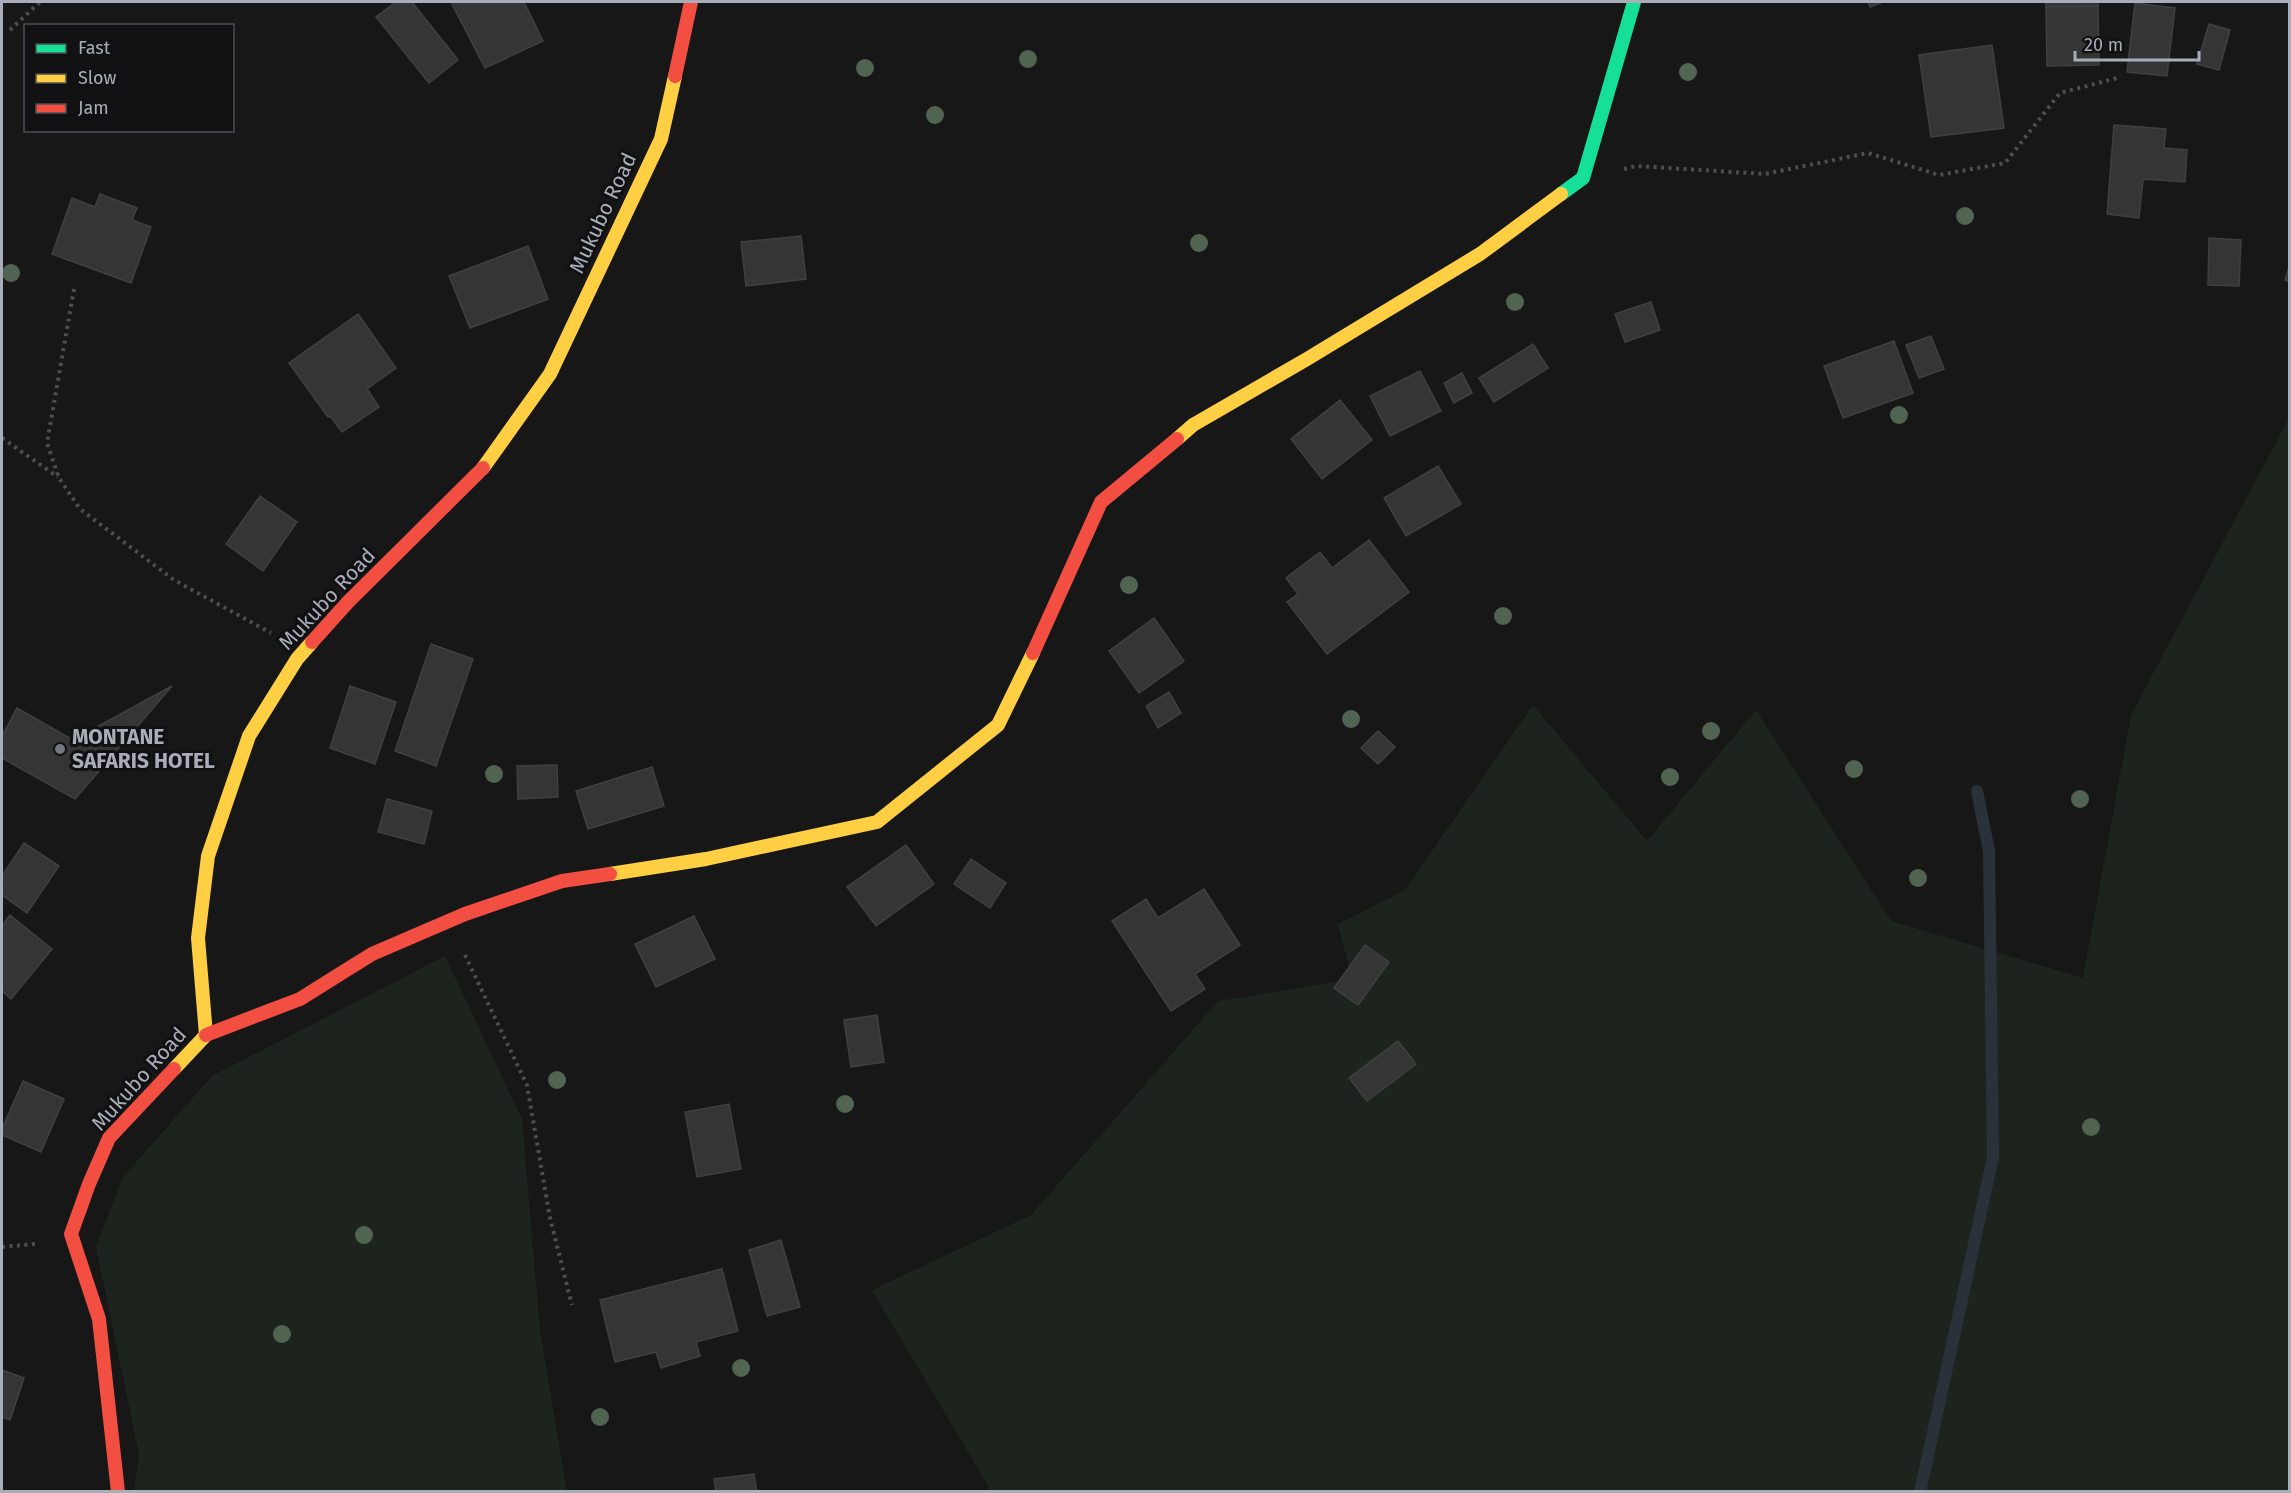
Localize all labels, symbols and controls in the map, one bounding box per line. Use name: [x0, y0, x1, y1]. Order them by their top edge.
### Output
legend: [24, 24, 234, 132]
scale bar: [2075, 24, 2200, 62]
text: 20 m: [2084, 34, 2123, 56]
text: Fast: [78, 37, 111, 59]
text: Slow: [78, 67, 117, 89]
text: Jam: [78, 97, 109, 119]
street label: Mukubo Road: [564, 149, 642, 277]
street label: Mukubo Road: [273, 543, 381, 655]
place label: MONTANE SAFARIS HOTEL: [72, 724, 215, 774]
marker: MONTANE SAFARIS HOTEL: [53, 742, 67, 756]
street label: Mukubo Road: [86, 1022, 192, 1136]

